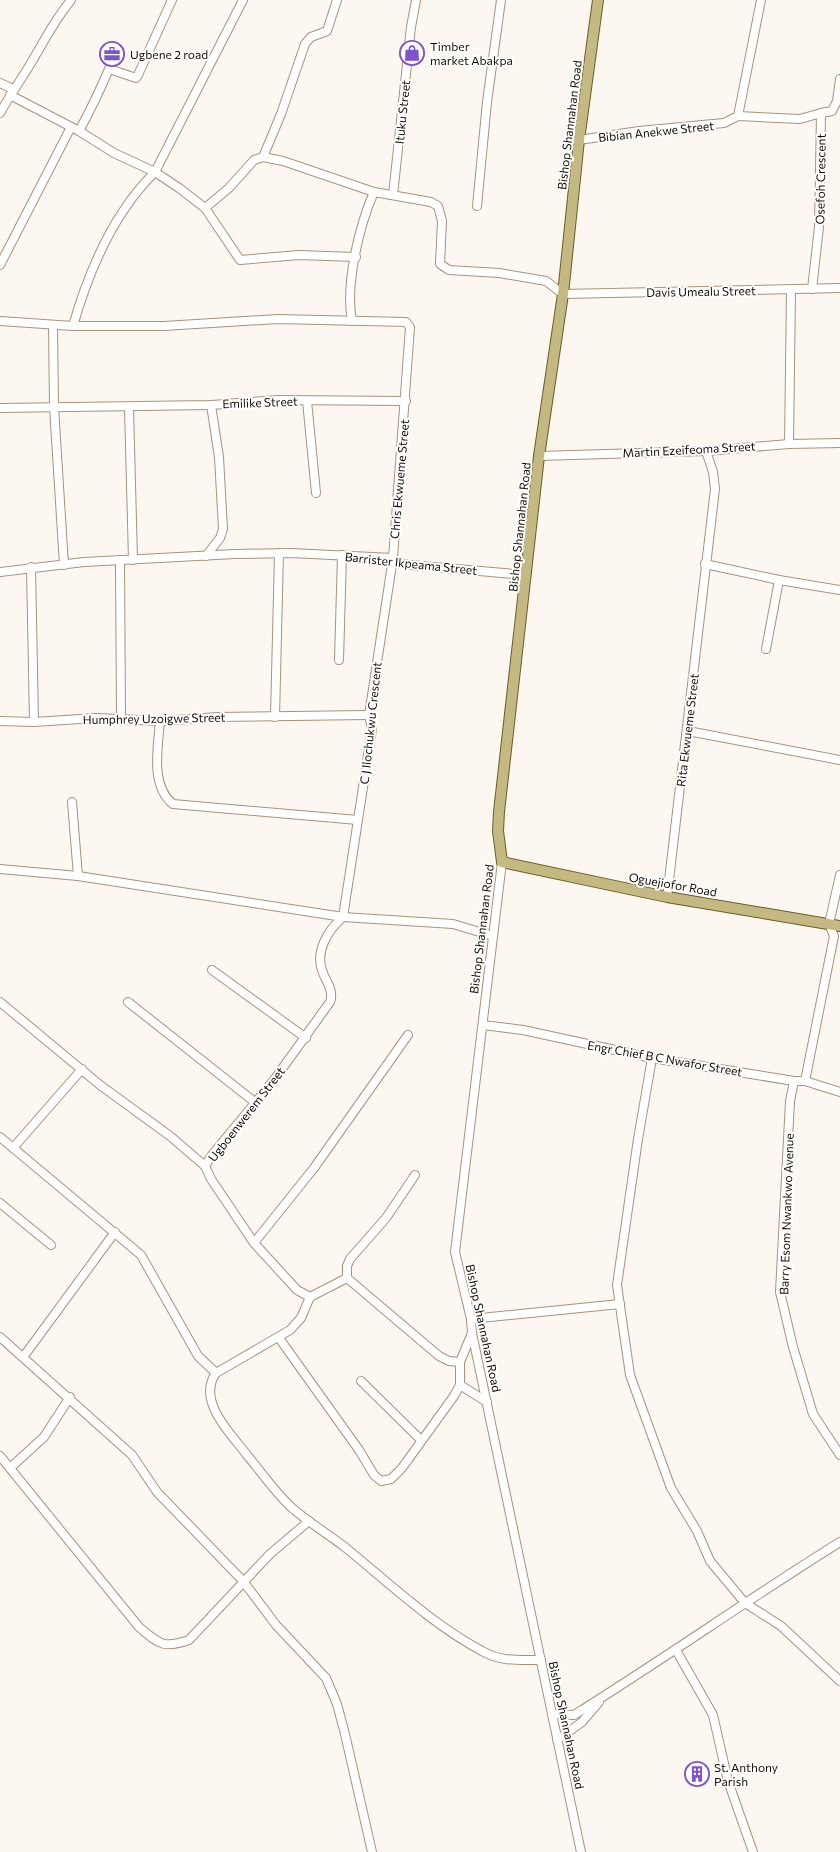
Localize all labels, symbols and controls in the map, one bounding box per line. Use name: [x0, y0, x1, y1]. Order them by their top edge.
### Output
place label: Timber market Abakpa: [430, 39, 513, 67]
shop icon: Timber market Abakpa: [399, 40, 425, 66]
office icon: Ugbene 2 road: [99, 41, 125, 67]
place label: Ugbene 2 road: [130, 47, 208, 61]
street label: Bishop Shannahan Road: [554, 59, 584, 191]
street label: Ituku Street: [392, 79, 412, 145]
street label: Bibian Anekwe Street: [597, 118, 715, 144]
street label: Osefoh Crescent: [812, 133, 828, 225]
street label: Davis Umealu Street: [646, 283, 756, 299]
street label: Emilike Street: [222, 394, 298, 410]
street label: Chris Ekwueme Street: [387, 419, 411, 539]
street label: Martin Ezeifeoma Street: [622, 439, 756, 459]
street label: Bishop Shannahan Road: [505, 461, 533, 593]
street label: Barrister Ikpeama Street: [344, 549, 478, 577]
street label: C J Ilochukwu Crescent: [357, 661, 384, 785]
street label: Rita Ekwueme Street: [673, 673, 701, 787]
street label: Humphrey Uzoigwe Street: [82, 710, 226, 726]
street label: Bishop Shannahan Road: [466, 863, 496, 995]
street label: Oguejiofor Road: [628, 869, 718, 899]
street label: Engr Chief B C Nwafor Street: [586, 1037, 744, 1079]
street label: Ugboenwerem Street: [205, 1064, 287, 1164]
street label: Barry Esom Nwankwo Avenue: [776, 1133, 796, 1295]
street label: Bishop Shannahan Road: [464, 1263, 504, 1393]
street label: Bishop Shannahan Road: [547, 1660, 587, 1790]
place label: St. Anthony Parish: [714, 1760, 778, 1788]
building icon: St. Anthony Parish: [684, 1761, 710, 1787]

